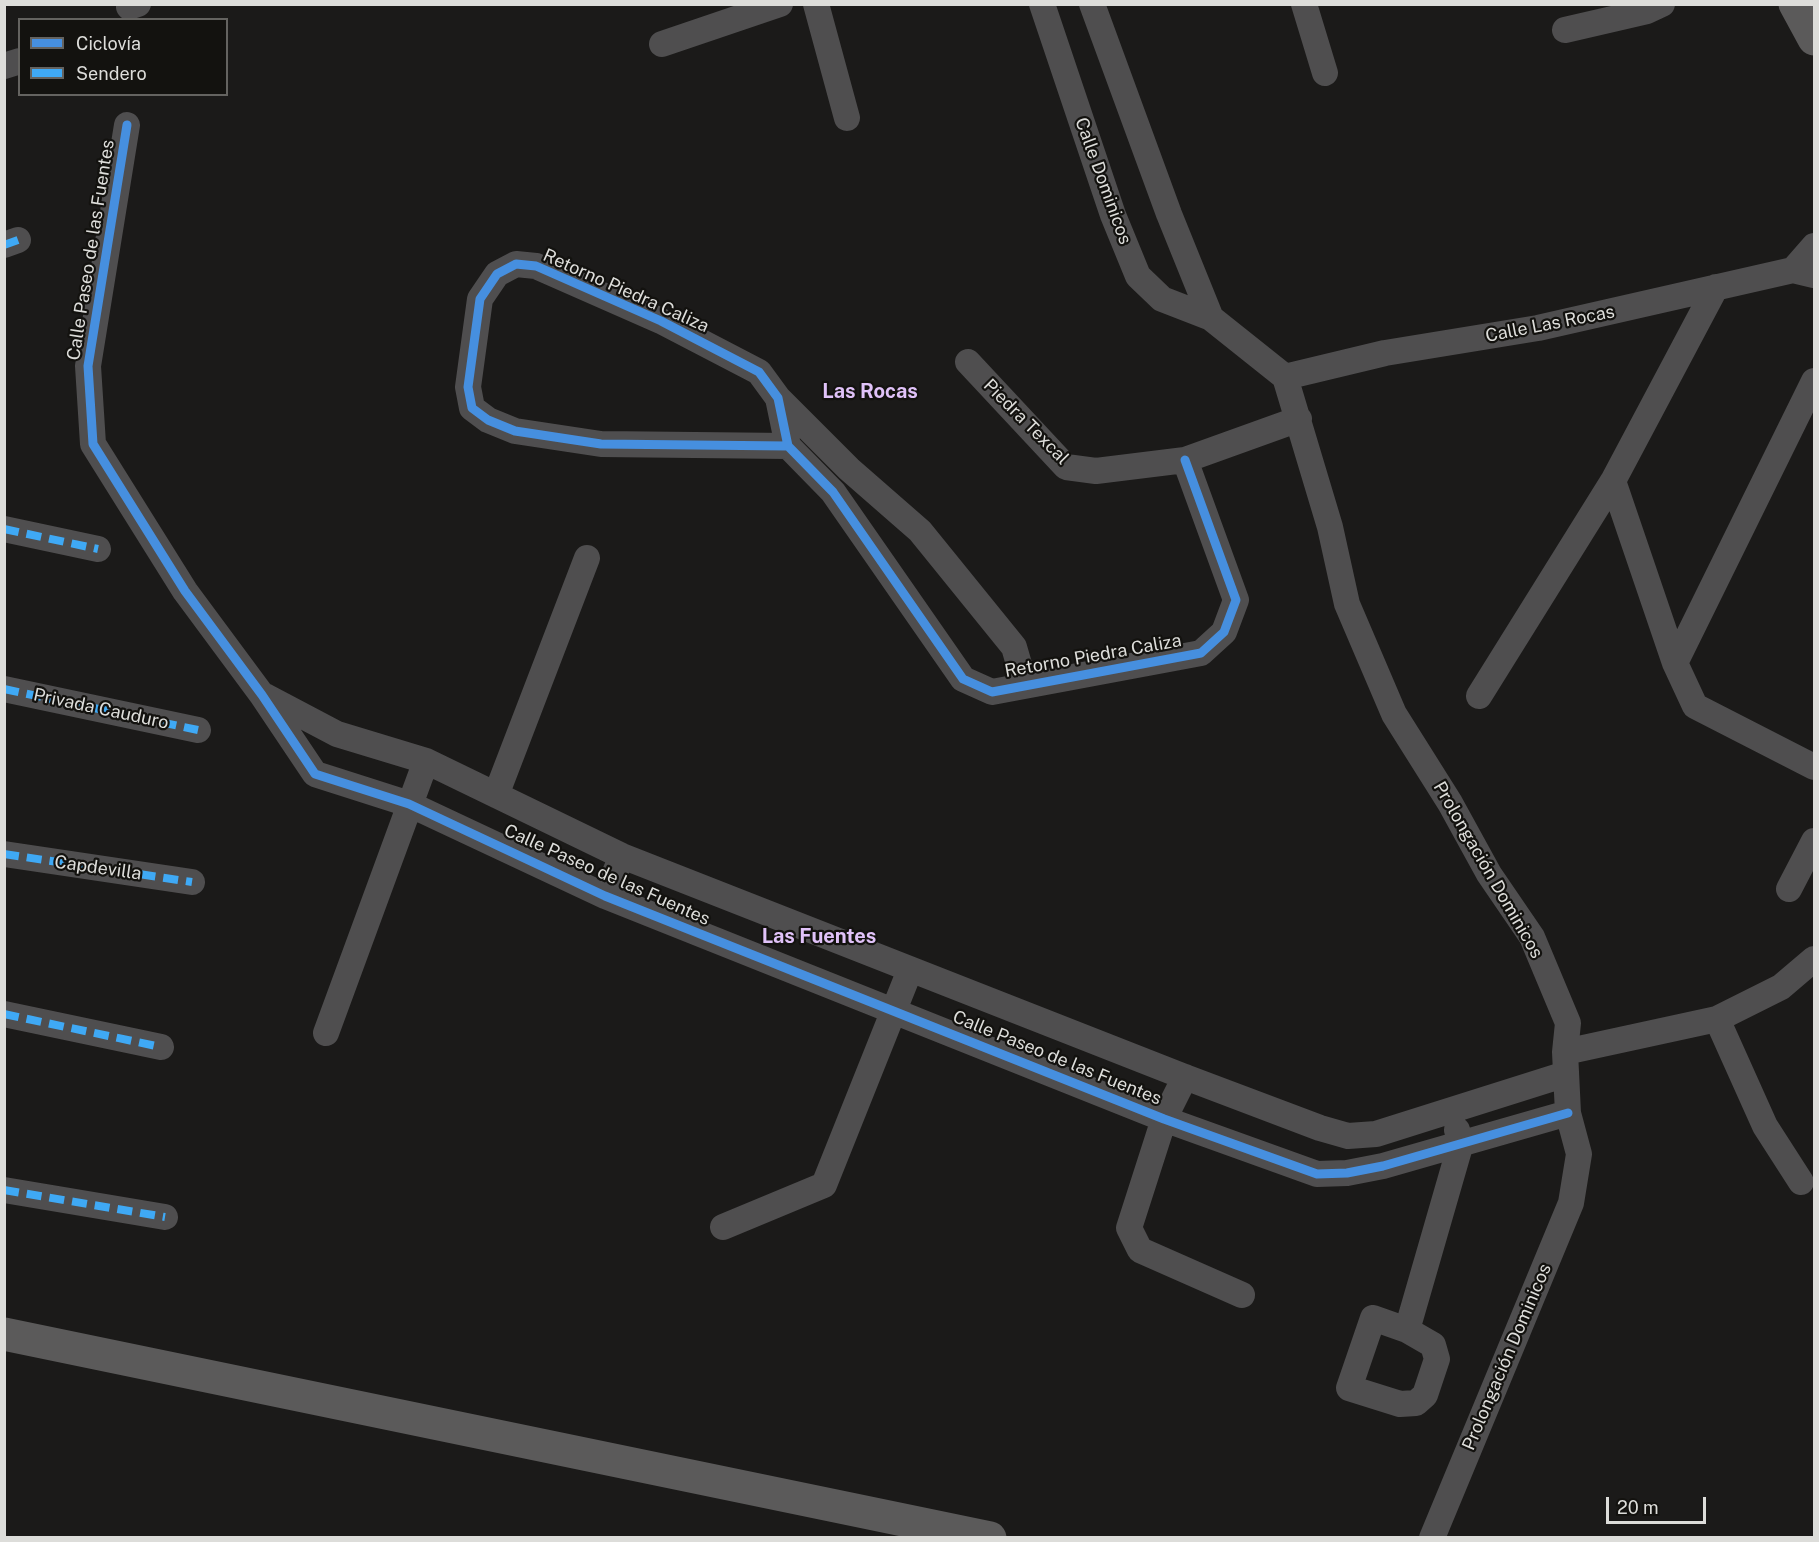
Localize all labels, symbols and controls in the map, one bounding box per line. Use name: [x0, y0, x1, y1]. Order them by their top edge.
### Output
legend: [18, 18, 228, 96]
text: Ciclovía: [76, 33, 141, 54]
text: Sendero: [76, 63, 147, 84]
street label: Calle Dominicos: [1070, 115, 1136, 247]
street label: Calle Paseo de las Fuentes: [63, 138, 119, 362]
street label: Retorno Piedra Caliza: [540, 245, 712, 337]
street label: Calle Las Rocas: [1484, 301, 1616, 347]
street label: Piedra Texcal: [979, 375, 1073, 469]
district label: Las Rocas: [822, 380, 918, 404]
street label: Retorno Piedra Caliza: [1003, 630, 1183, 682]
street label: Privada Cauduro: [31, 684, 171, 734]
street label: Prolongación Dominicos: [1428, 778, 1548, 962]
street label: Calle Paseo de las Fuentes: [501, 820, 713, 930]
street label: Capdevilla: [53, 851, 143, 885]
district label: Las Fuentes: [762, 925, 876, 949]
street label: Calle Paseo de las Fuentes: [949, 1006, 1165, 1110]
street label: Prolongación Dominicos: [1458, 1260, 1556, 1454]
scale bar: [1609, 1485, 1710, 1523]
text: 20 m: [1617, 1497, 1659, 1518]

